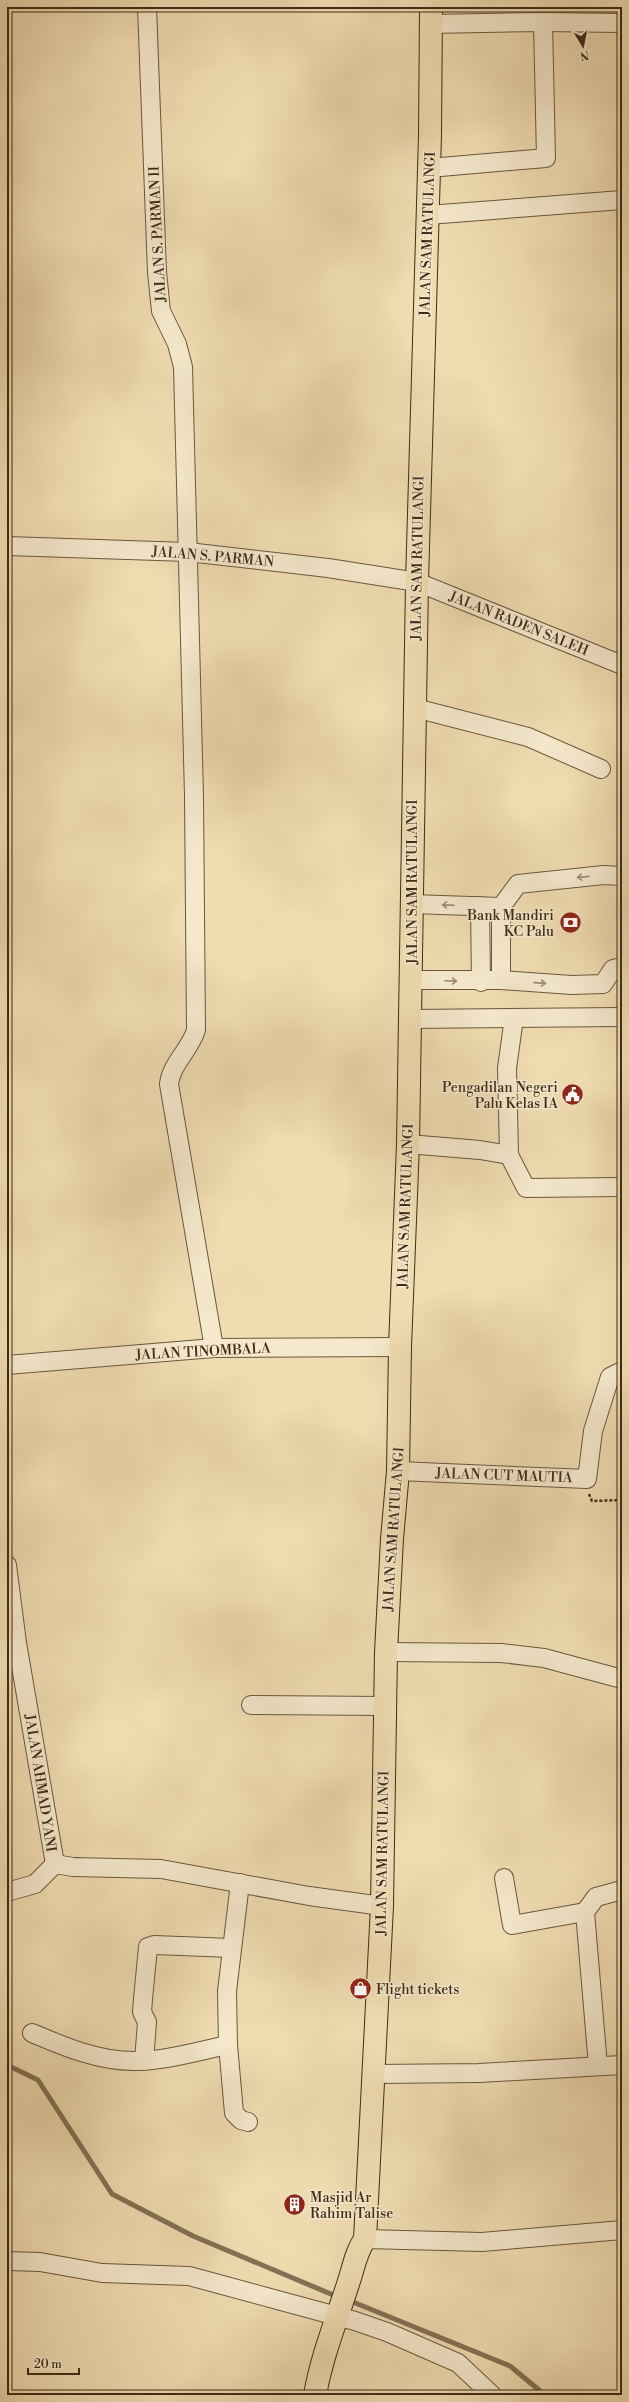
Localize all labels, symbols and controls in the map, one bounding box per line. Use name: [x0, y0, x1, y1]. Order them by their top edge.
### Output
north arrow: [563, 26, 603, 66]
text: N: [579, 47, 590, 63]
street label: JALAN SAM RATULANGI: [416, 151, 440, 318]
street label: JALAN S. PARMAN II: [145, 165, 171, 303]
street label: JALAN SAM RATULANGI: [408, 475, 428, 642]
street label: JALAN S. PARMAN: [150, 543, 275, 571]
street label: JALAN RADEN SALEH: [445, 587, 592, 660]
street label: JALAN SAM RATULANGI: [404, 799, 422, 965]
one-way arrow: [577, 873, 590, 881]
one-way arrow: [442, 902, 455, 909]
place label: Bank Mandiri KC Palu: [466, 907, 554, 941]
bank icon: Bank Mandiri KC Palu: [557, 910, 583, 936]
one-way arrow: [444, 977, 457, 984]
one-way arrow: [533, 979, 546, 986]
place label: Pengadilan Negeri Palu Kelas IA: [442, 1079, 558, 1113]
public building icon: Pengadilan Negeri Palu Kelas IA: [560, 1082, 586, 1108]
street label: JALAN SAM RATULANGI: [394, 1123, 418, 1290]
street label: JALAN TINOMBALA: [134, 1339, 271, 1365]
street label: JALAN SAM RATULANGI: [379, 1445, 409, 1613]
street label: JALAN CUT MAUTIA: [434, 1465, 573, 1487]
street label: JALAN AHMAD YANI: [20, 1712, 60, 1854]
street label: JALAN SAM RATULANGI: [373, 1770, 393, 1937]
shop icon: Flight tickets: [347, 1976, 373, 2002]
place label: Flight tickets: [376, 1981, 459, 1999]
place label: Masjid Ar Rahim Talise: [310, 2189, 393, 2223]
building icon: Masjid Ar Rahim Talise: [282, 2192, 308, 2218]
scale bar: [28, 2350, 79, 2376]
text: 20 m: [34, 2357, 62, 2372]

